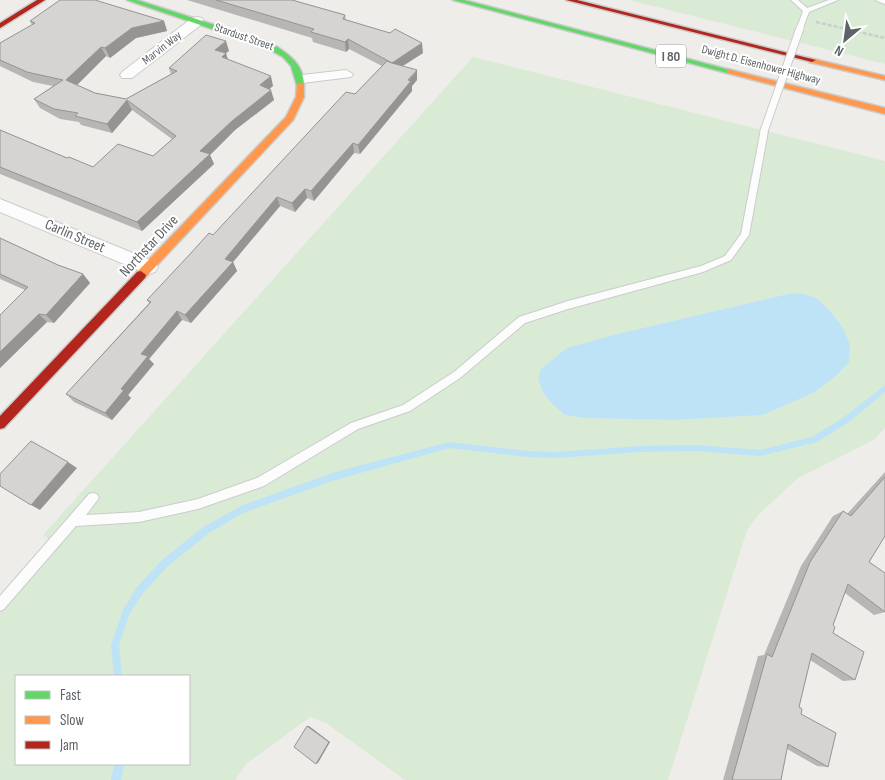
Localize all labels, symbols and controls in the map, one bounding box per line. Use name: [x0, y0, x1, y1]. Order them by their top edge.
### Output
north arrow: [820, 15, 870, 65]
street label: Stardust Street: [212, 20, 276, 54]
street label: Marvin Way: [139, 28, 185, 68]
street label: Dwight D. Eisenhower Highway: [700, 42, 823, 88]
text: N: [832, 42, 846, 60]
road number: I 80: [656, 44, 686, 68]
street label: Northstar Drive: [115, 211, 183, 281]
street label: Carlin Street: [42, 215, 108, 257]
legend: [15, 675, 190, 765]
text: Fast: [60, 686, 82, 705]
text: Slow: [60, 711, 84, 730]
text: Jam: [59, 736, 78, 755]

